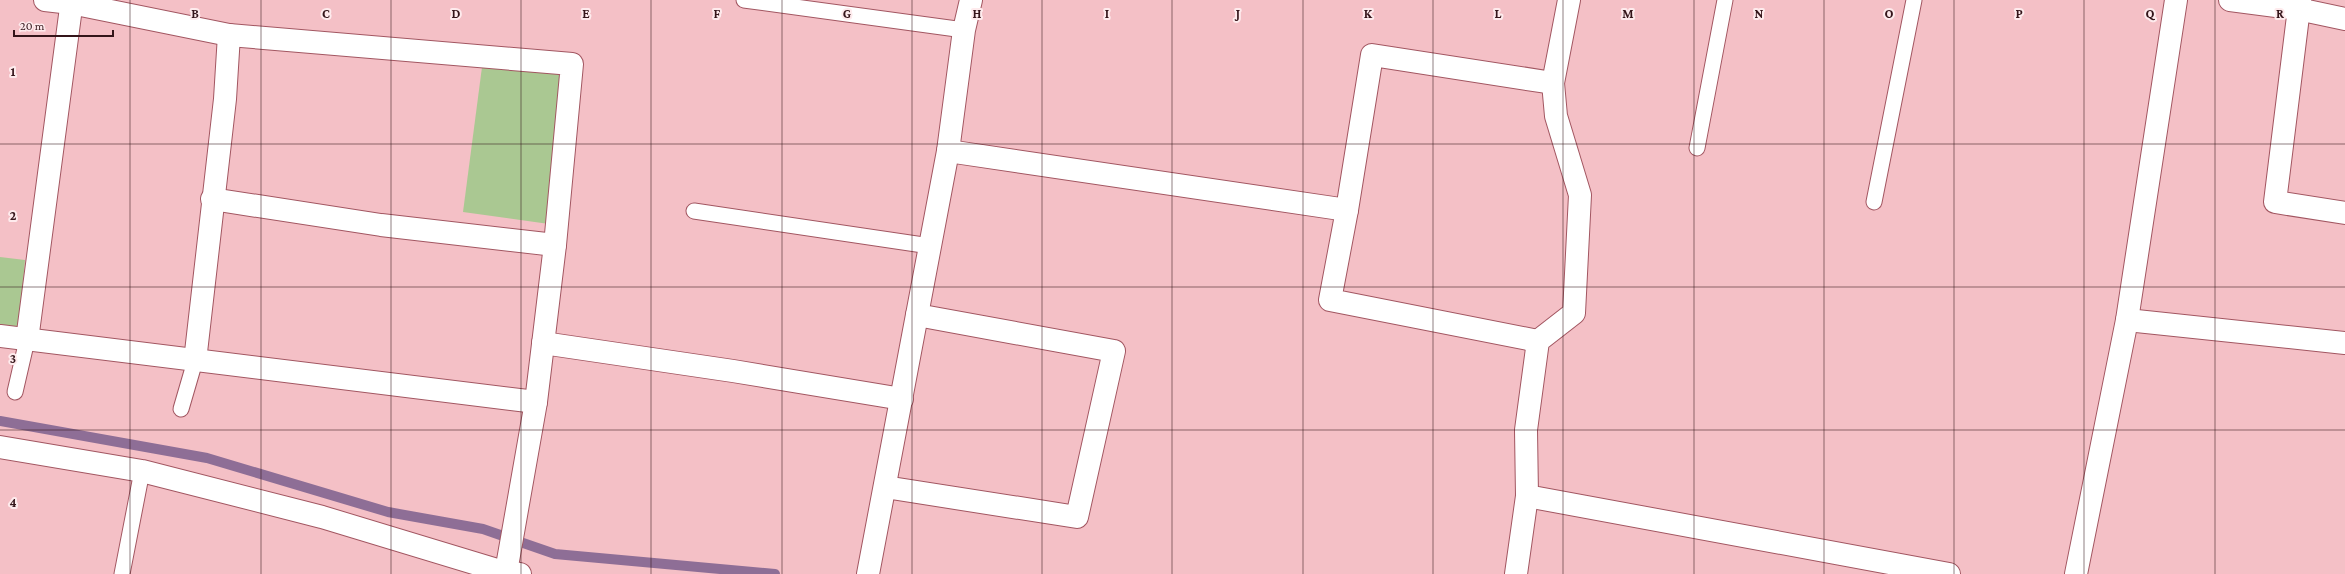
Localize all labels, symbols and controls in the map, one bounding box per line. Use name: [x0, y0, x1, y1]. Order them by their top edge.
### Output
text: B: [191, 6, 199, 21]
text: C: [322, 6, 330, 21]
text: D: [452, 6, 461, 21]
text: E: [582, 6, 590, 21]
text: F: [714, 6, 721, 21]
text: G: [843, 6, 851, 21]
text: H: [973, 6, 982, 21]
text: I: [1105, 6, 1109, 21]
text: J: [1234, 6, 1240, 21]
text: K: [1364, 6, 1373, 21]
text: L: [1495, 6, 1502, 21]
text: M: [1622, 6, 1634, 21]
text: N: [1755, 6, 1764, 21]
text: O: [1885, 6, 1894, 21]
text: P: [2015, 6, 2023, 21]
text: Q: [2146, 6, 2156, 21]
text: R: [2276, 6, 2284, 21]
scale bar: [14, 12, 113, 38]
text: 20 m: [20, 19, 45, 33]
text: 1: [11, 64, 16, 79]
text: 2: [10, 208, 17, 223]
text: 3: [10, 351, 16, 366]
text: 4: [9, 495, 17, 510]

